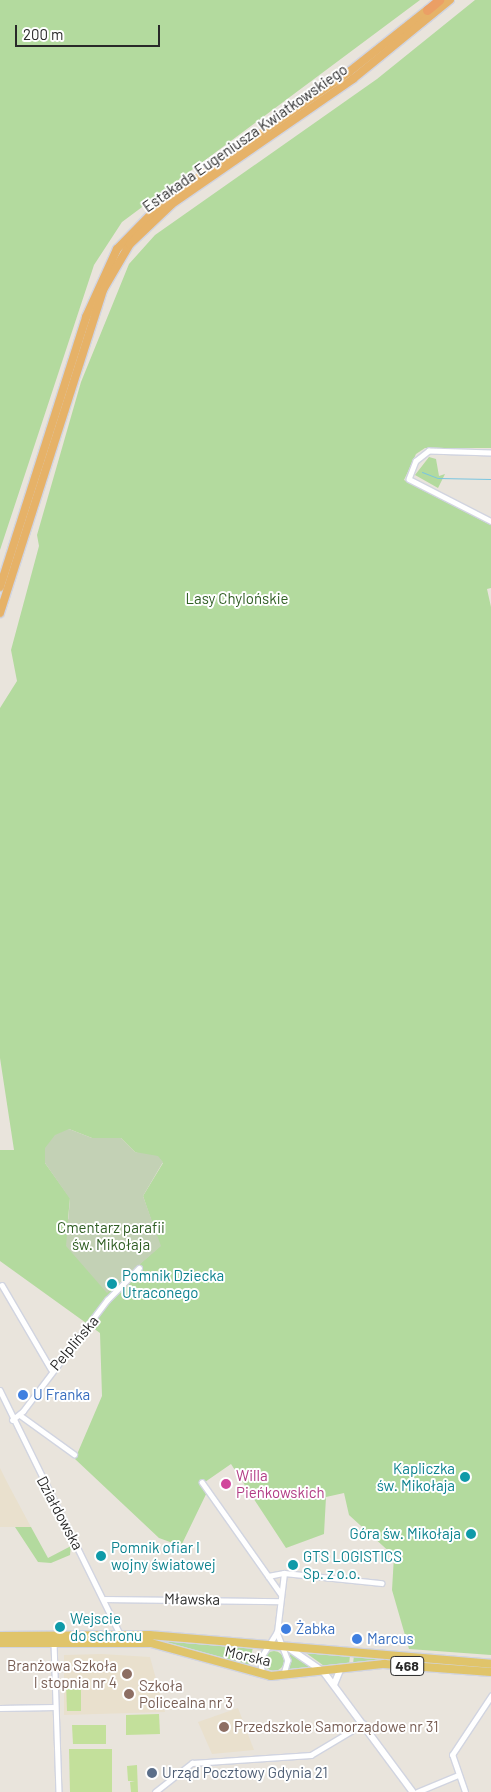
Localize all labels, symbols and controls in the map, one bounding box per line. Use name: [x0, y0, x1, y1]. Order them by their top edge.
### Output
scale bar: [18, 15, 162, 47]
text: 200 m: [23, 25, 63, 43]
street label: Estakada Eugeniusza Kwiatkowskiego: [139, 60, 351, 216]
park label: Lasy Chylońskie: [185, 590, 289, 608]
park label: Cmentarz parafii św. Mikołaja: [57, 1218, 165, 1253]
place label: Pomnik Dziecka Utraconego: [122, 1266, 224, 1301]
marker: Pomnik Dziecka Utraconego: [106, 1278, 118, 1290]
street label: Pelplińska: [46, 1312, 102, 1374]
place label: U Franka: [33, 1386, 90, 1404]
marker: U Franka: [17, 1389, 29, 1401]
place label: Kapliczka św. Mikołaja: [377, 1459, 455, 1494]
place label: Willa Pieńkowskich: [236, 1466, 325, 1501]
marker: Kapliczka św. Mikołaja: [459, 1471, 471, 1483]
street label: Działdowska: [33, 1473, 87, 1553]
marker: Willa Pieńkowskich: [220, 1478, 232, 1490]
place label: Góra św. Mikołaja: [349, 1525, 461, 1543]
marker: Góra św. Mikołaja: [465, 1528, 477, 1540]
place label: Pomnik ofiar I wojny światowej: [111, 1538, 216, 1573]
place label: GTS LOGISTICS Sp. z o.o.: [303, 1547, 402, 1582]
marker: Pomnik ofiar I wojny światowej: [95, 1550, 107, 1562]
marker: GTS LOGISTICS Sp. z o.o.: [287, 1559, 299, 1571]
street label: Mławska: [164, 1590, 220, 1608]
place label: Wejscie do schronu: [70, 1609, 142, 1644]
place label: Żabka: [296, 1620, 335, 1638]
marker: Wejscie do schronu: [54, 1621, 66, 1633]
marker: Żabka: [280, 1623, 292, 1635]
place label: Marcus: [367, 1630, 414, 1648]
marker: Marcus: [351, 1633, 363, 1645]
street label: Morska: [223, 1642, 273, 1670]
road number: 468: [390, 1654, 424, 1678]
place label: Branżowa Szkoła I stopnia nr 4: [7, 1656, 117, 1691]
marker: Branżowa Szkoła I stopnia nr 4: [121, 1668, 133, 1680]
place label: Szkoła Policealna nr 3: [139, 1676, 233, 1711]
marker: Szkoła Policealna nr 3: [123, 1688, 135, 1700]
place label: Przedszkole Samorządowe nr 31: [234, 1718, 439, 1736]
marker: Przedszkole Samorządowe nr 31: [218, 1721, 230, 1733]
place label: Urząd Pocztowy Gdynia 21: [162, 1764, 328, 1782]
marker: Urząd Pocztowy Gdynia 21: [146, 1767, 158, 1779]

